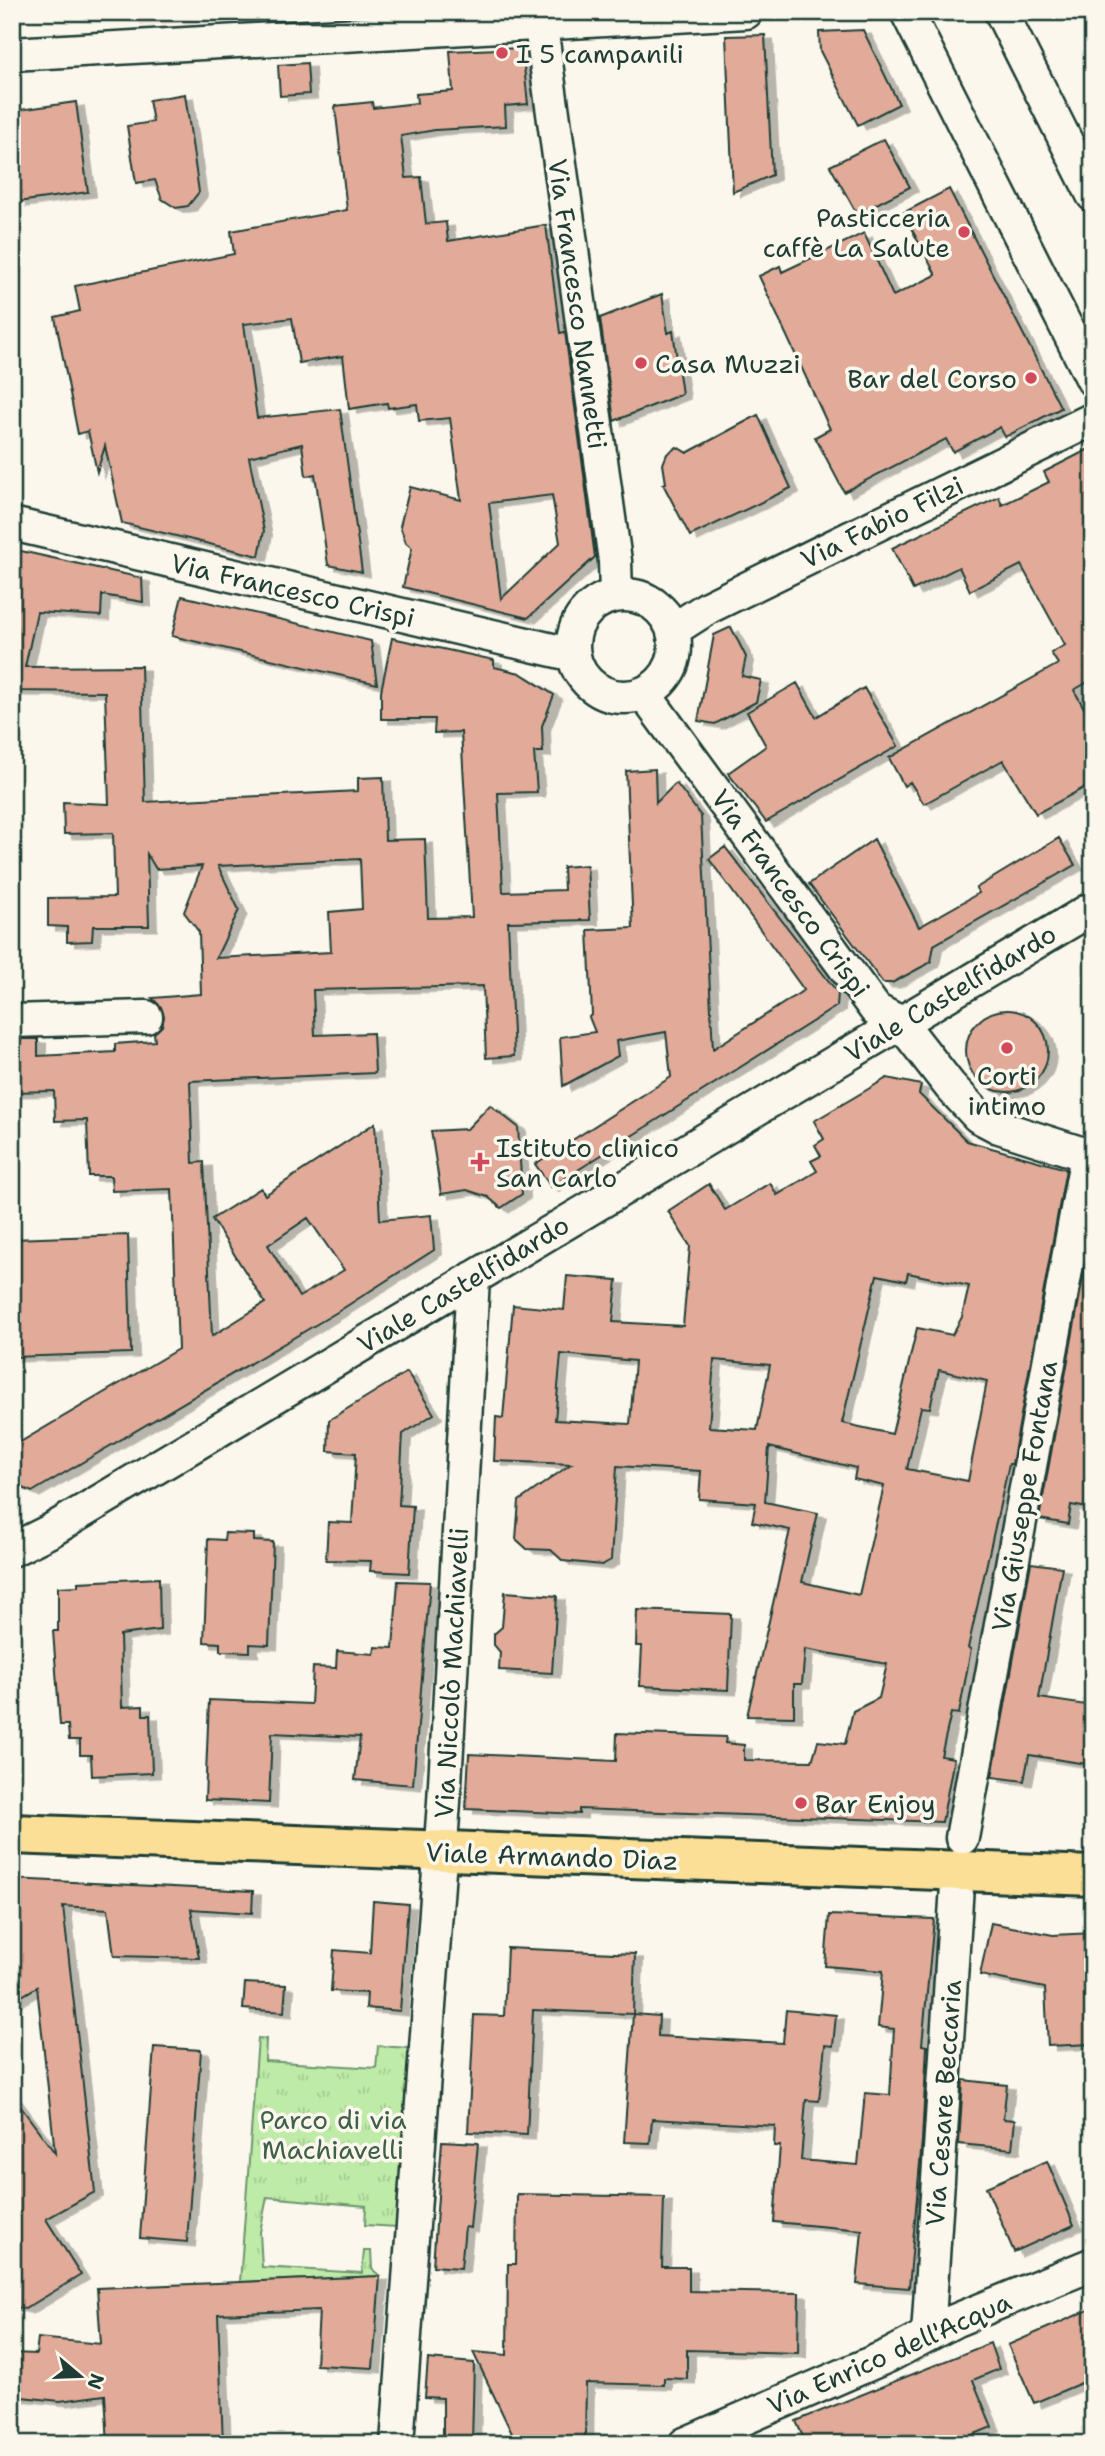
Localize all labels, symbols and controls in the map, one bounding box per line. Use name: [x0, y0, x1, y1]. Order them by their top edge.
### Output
place label: I 5 campanili: [516, 36, 684, 71]
marker: I 5 campanili: [494, 45, 510, 61]
street label: Via Francesco Nannetti: [540, 157, 616, 451]
place label: Pasticceria caffè La Salute: [763, 200, 950, 265]
marker: Pasticceria caffè La Salute: [956, 224, 972, 240]
place label: Casa Muzzi: [655, 346, 801, 381]
marker: Casa Muzzi: [633, 355, 649, 371]
place label: Bar del Corso: [847, 361, 1017, 396]
marker: Bar del Corso: [1023, 370, 1039, 386]
street label: Via Fabio Filzi: [795, 467, 969, 577]
street label: Via Francesco Crispi: [167, 545, 419, 635]
street label: Via Francesco Crispi: [703, 782, 879, 1004]
street label: Viale Castelfidardo: [838, 916, 1062, 1070]
marker: Corti intimo: [999, 1040, 1015, 1056]
place label: Corti intimo: [968, 1058, 1046, 1123]
place label: Istituto clinico San Carlo: [496, 1130, 679, 1195]
marker: Istituto clinico San Carlo: [470, 1152, 490, 1172]
street label: Viale Castelfidardo: [351, 1207, 575, 1361]
street label: Via Giuseppe Fontana: [983, 1358, 1065, 1634]
street label: Via Niccolò Machiavelli: [426, 1526, 476, 1820]
place label: Bar Enjoy: [815, 1786, 936, 1821]
marker: Bar Enjoy: [793, 1795, 809, 1811]
street label: Viale Armando Diaz: [425, 1834, 679, 1878]
street label: Via Cesare Beccaria: [917, 1978, 969, 2228]
park label: Parco di via Machiavelli: [259, 2102, 407, 2167]
street label: Via Enrico dell'Acqua: [762, 2283, 1016, 2423]
north arrow: [46, 2340, 116, 2410]
text: N: [81, 2370, 110, 2393]

